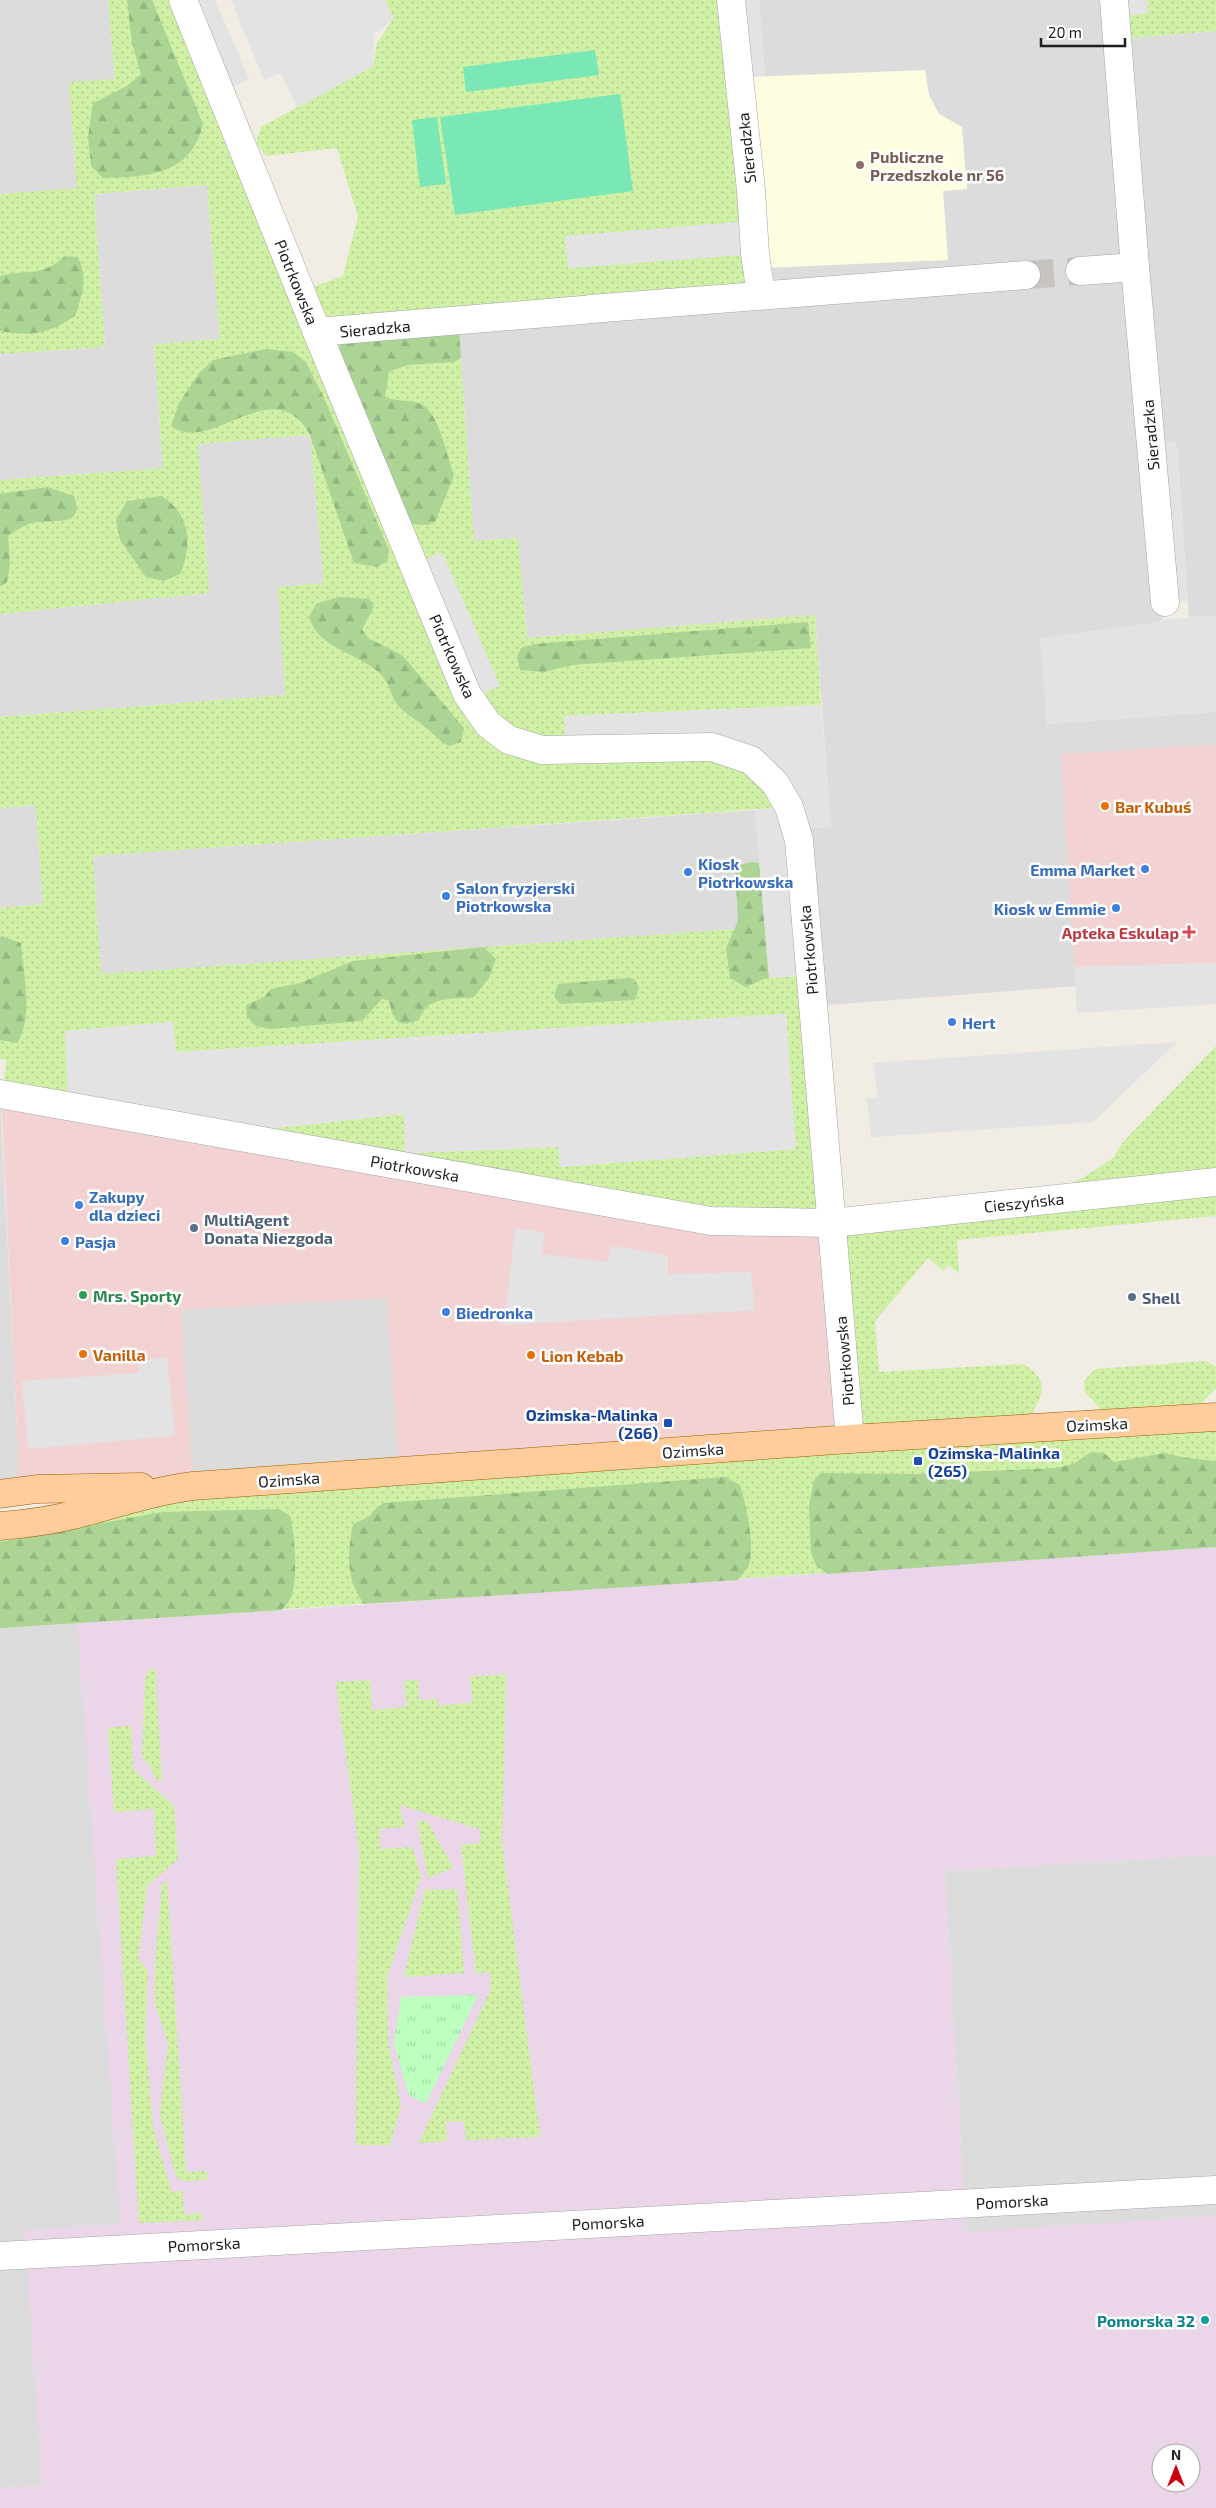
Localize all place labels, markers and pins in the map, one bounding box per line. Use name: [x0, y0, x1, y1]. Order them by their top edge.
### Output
place label: Publiczne Przedszkole nr 56: [870, 147, 1004, 184]
marker: Publiczne Przedszkole nr 56: [854, 159, 866, 171]
place label: Bar Kubuś: [1115, 797, 1191, 816]
marker: Bar Kubuś: [1099, 800, 1111, 812]
place label: Kiosk Piotrkowska: [698, 854, 793, 891]
place label: Emma Market: [1030, 860, 1135, 879]
marker: Emma Market: [1139, 863, 1151, 875]
marker: Kiosk Piotrkowska: [682, 866, 694, 878]
place label: Salon fryzjerski Piotrkowska: [456, 878, 575, 915]
marker: Salon fryzjerski Piotrkowska: [440, 890, 452, 902]
place label: Kiosk w Emmie: [994, 899, 1106, 918]
marker: Kiosk w Emmie: [1110, 902, 1122, 914]
place label: Apteka Eskulap: [1062, 923, 1179, 942]
marker: Apteka Eskulap: [1183, 926, 1195, 938]
place label: Hert: [962, 1013, 996, 1032]
marker: Hert: [946, 1016, 958, 1028]
place label: Zakupy dla dzieci: [89, 1187, 160, 1224]
marker: Zakupy dla dzieci: [73, 1199, 85, 1211]
place label: MultiAgent Donata Niezgoda: [204, 1210, 333, 1247]
marker: MultiAgent Donata Niezgoda: [188, 1222, 200, 1234]
place label: Pasja: [75, 1232, 116, 1251]
marker: Pasja: [59, 1235, 71, 1247]
place label: Mrs. Sporty: [93, 1286, 181, 1306]
place label: Shell: [1142, 1288, 1181, 1307]
marker: Mrs. Sporty: [77, 1289, 89, 1301]
marker: Shell: [1126, 1291, 1138, 1303]
place label: Biedronka: [456, 1303, 533, 1322]
marker: Biedronka: [440, 1306, 452, 1318]
place label: Vanilla: [93, 1345, 146, 1364]
place label: Lion Kebab: [541, 1346, 624, 1365]
marker: Vanilla: [77, 1348, 89, 1360]
marker: Lion Kebab: [525, 1349, 537, 1361]
place label: Ozimska-Malinka (266): [526, 1405, 658, 1442]
marker: Ozimska-Malinka (266): [662, 1417, 674, 1429]
place label: Ozimska-Malinka (265): [928, 1443, 1060, 1480]
marker: Ozimska-Malinka (265): [912, 1455, 924, 1467]
place label: Pomorska 32: [1097, 2311, 1195, 2330]
marker: Pomorska 32: [1199, 2314, 1211, 2326]

